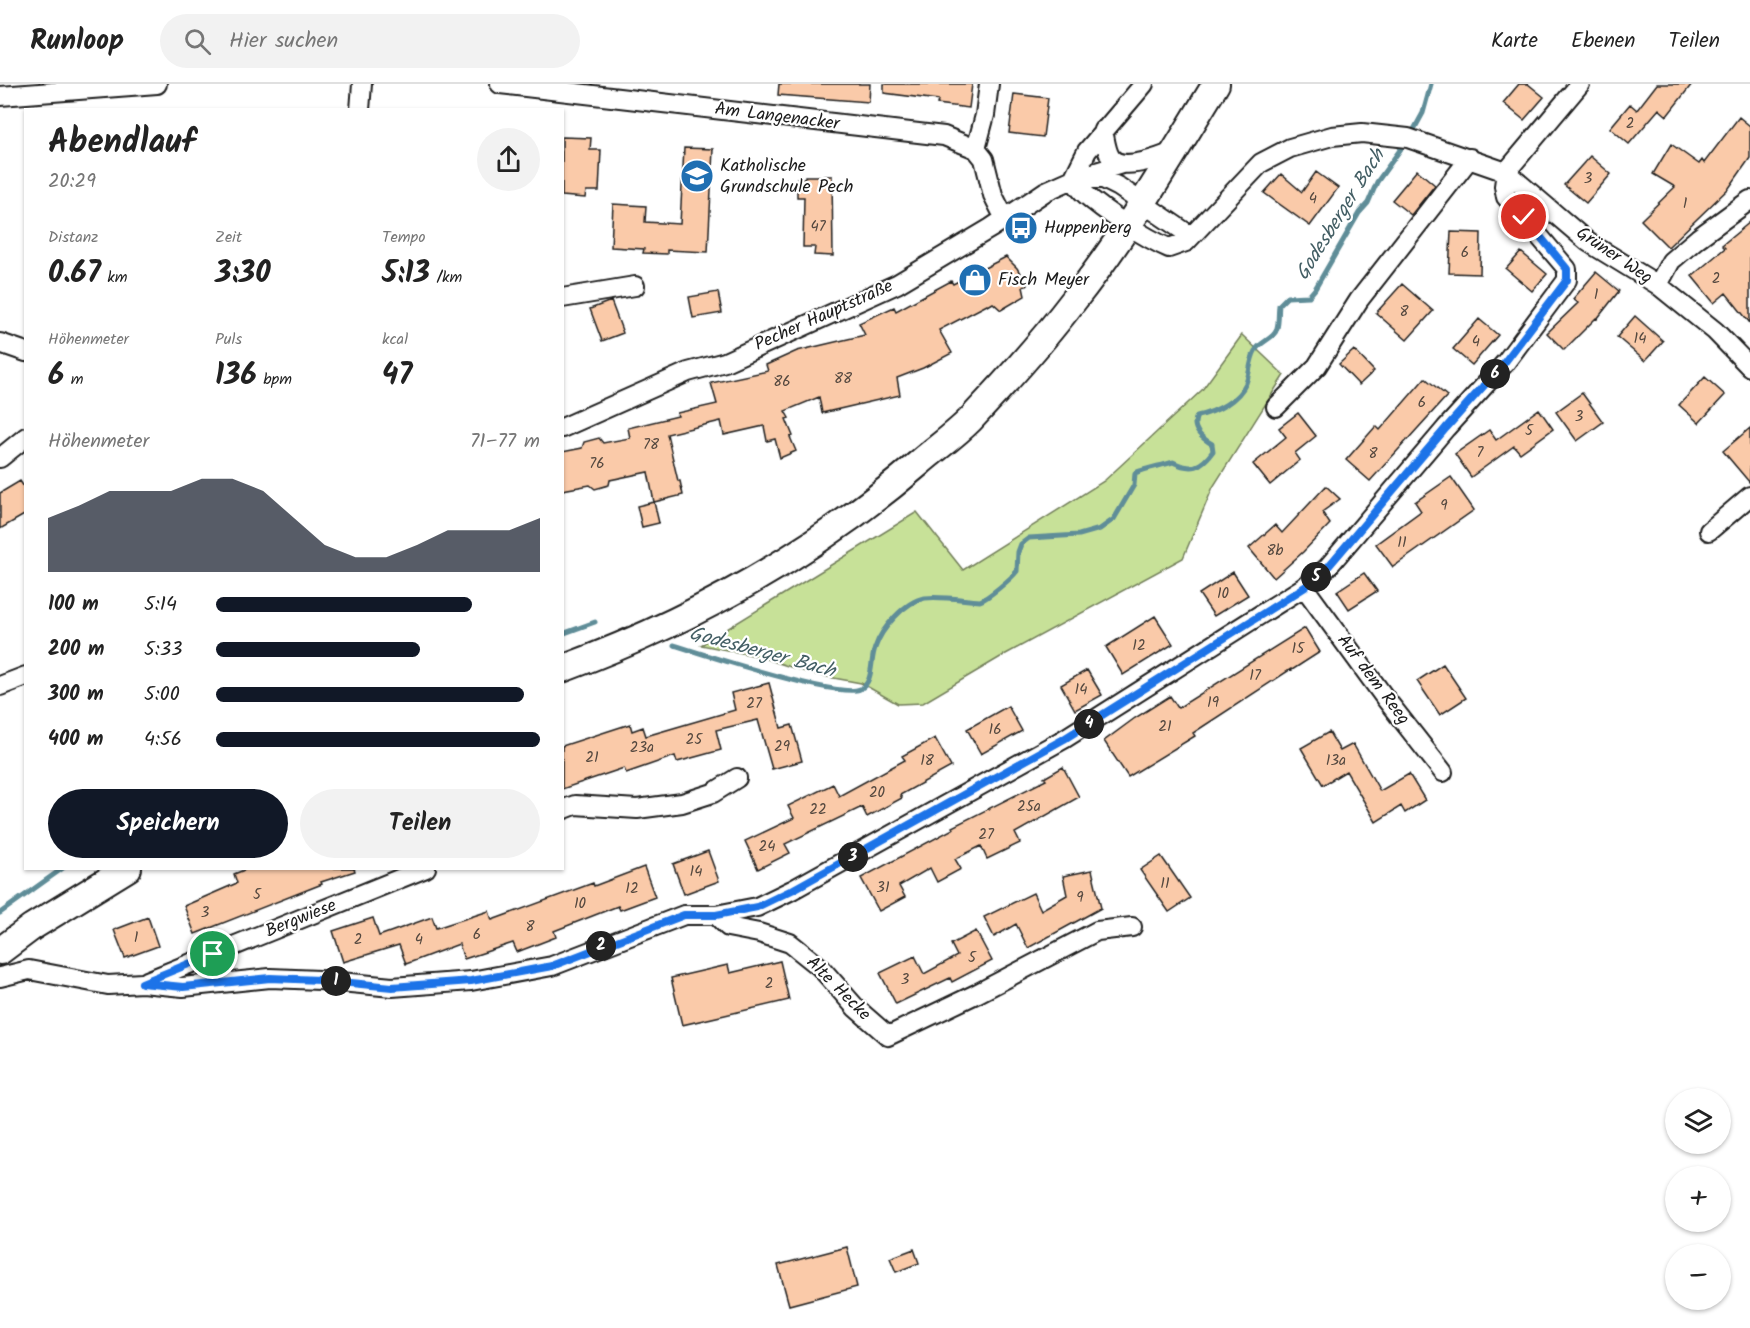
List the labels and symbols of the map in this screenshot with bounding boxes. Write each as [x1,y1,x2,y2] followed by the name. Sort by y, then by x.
[713,95,842,139] street label: Am Langenacker
[1626,112,1634,136] house number: 2
[1288,141,1395,287] water label: Godesberger Bach
[720,152,853,202] place label: Katholische Grundschule Pech
[679,158,715,194] school or university icon: Katholische Grundschule Pech
[1584,167,1593,191] house number: 3
[1309,187,1317,211] house number: 4
[1498,191,1549,242] pin
[1683,192,1688,216] house number: 1
[1003,210,1039,246] bus stop icon: Huppenberg
[1044,214,1132,243] place label: Huppenberg
[810,215,827,239] house number: 47
[1570,220,1658,292] street label: Grüner Weg
[1461,241,1469,265] house number: 6
[957,262,993,298] shop icon: Fisch Meyer
[998,266,1090,295] place label: Fisch Meyer
[1712,267,1720,291] house number: 2
[750,272,898,360] street label: Pecher Hauptstraße
[1594,283,1599,307] house number: 1
[1399,300,1409,324] house number: 8
[1634,327,1646,351] house number: 14
[1472,330,1480,354] house number: 4
[1480,359,1510,389] pin: 6
[834,367,853,391] house number: 88
[773,370,791,394] house number: 86
[1418,391,1426,415] house number: 6
[1575,405,1584,429] house number: 3
[1525,419,1534,443] house number: 5
[643,433,660,457] house number: 78
[1477,441,1485,465] house number: 7
[1368,442,1378,466] house number: 8
[589,452,605,476] house number: 76
[1440,494,1448,518] house number: 9
[1397,531,1407,555] house number: 11
[1267,539,1284,563] house number: 8b
[1301,562,1331,592] pin: 5
[1217,582,1230,606] house number: 10
[686,618,841,688] water label: Godesberger Bach
[1329,628,1417,732] street label: Auf dem Reeg
[1132,634,1146,658] house number: 12
[1292,637,1305,661] house number: 15
[1249,664,1262,688] house number: 17
[1075,678,1087,702] house number: 14
[1207,691,1220,715] house number: 19
[746,692,763,716] house number: 27
[1074,709,1104,739] pin: 4
[1158,715,1172,739] house number: 21
[988,718,1002,742] house number: 16
[686,728,703,752] house number: 25
[774,735,791,759] house number: 29
[630,736,654,760] house number: 23a
[585,746,599,770] house number: 21
[920,749,935,773] house number: 18
[1326,749,1346,773] house number: 13a
[869,781,886,805] house number: 20
[1017,795,1041,819] house number: 25a
[809,798,827,822] house number: 22
[978,823,995,847] house number: 27
[759,835,775,859] house number: 24
[838,842,868,872] pin: 3
[690,860,702,884] house number: 14
[1160,872,1170,896] house number: 11
[876,876,890,900] house number: 31
[625,877,639,901] house number: 12
[253,883,262,907] house number: 5
[1076,886,1084,910] house number: 9
[261,892,341,946] street label: Bergwiese
[574,892,587,916] house number: 10
[201,901,210,925] house number: 3
[525,915,535,939] house number: 8
[473,923,481,947] house number: 6
[134,926,139,950] house number: 1
[187,928,238,979] pin
[354,928,362,952] house number: 2
[415,928,423,952] house number: 4
[586,931,616,961] pin: 2
[968,946,977,970] house number: 5
[799,950,877,1028] street label: Alte Hecke
[321,966,351,996] pin: 1
[901,968,910,992] house number: 3
[765,972,773,996] house number: 2

